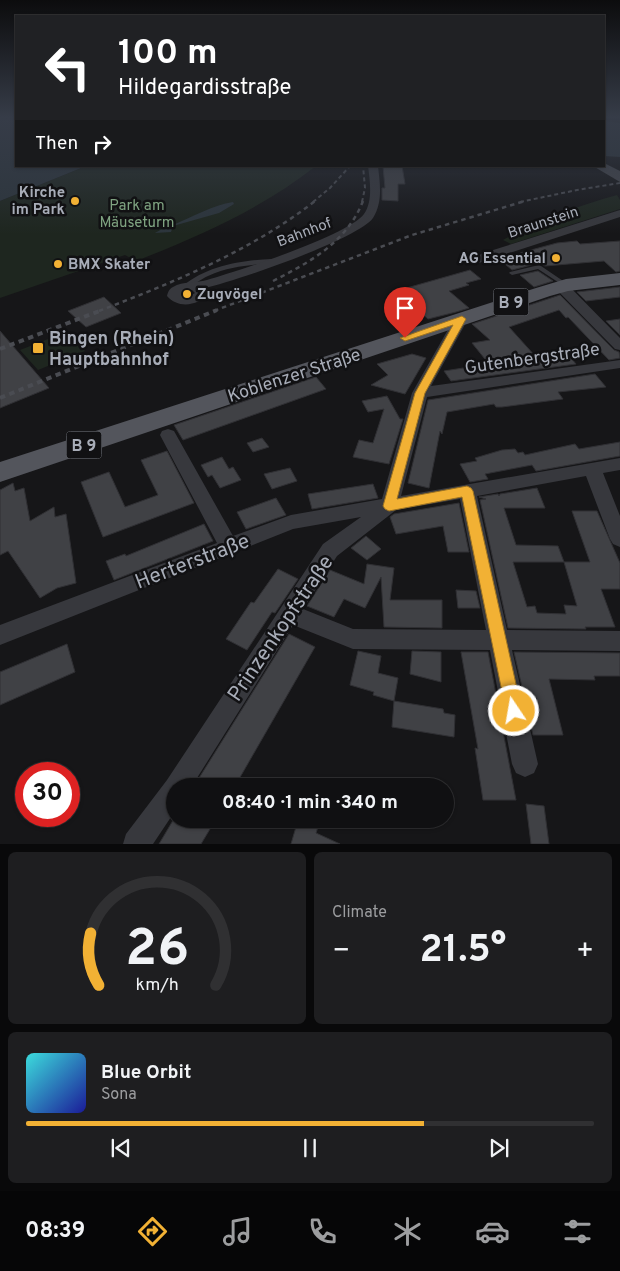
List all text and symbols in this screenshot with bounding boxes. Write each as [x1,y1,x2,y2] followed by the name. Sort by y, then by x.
[118,32,218,76] text: 100 m
[35,35,100,100] icon: left
[118,75,291,102] text: Hildegardisstraße
[88,130,116,158] icon: right
[35,132,78,156] text: Then
[12,184,65,220] place label: Kirche im Park
[69,195,81,207] marker: Kirche im Park
[99,197,175,233] park label: Park am Mäuseturm
[506,203,581,244] street label: Braunstein
[275,214,334,252] street label: Bahnhof
[459,250,546,269] place label: AG Essential
[550,252,562,264] marker: AG Essential
[68,256,151,275] place label: BMX Skater
[52,258,64,270] marker: BMX Skater
[197,286,262,305] place label: Zugvögel
[384,287,426,338] pin
[181,288,193,300] marker: Zugvögel
[494,288,528,316] road number: B 9
[391,294,419,322] icon: arrive
[49,328,174,372] place label: Bingen (Rhein) Hauptbahnhof
[463,339,601,380] street label: Gutenbergstraße
[31,341,45,355] marker: Bingen (Rhein) Hauptbahnhof
[225,344,364,409] street label: Koblenzer Straße
[66,432,102,458] road number: B 9
[132,528,254,597] street label: Herterstraße
[222,550,340,707] street label: Prinzenkopfstraße
[487,684,539,736] position arrow
[15,762,80,827] speed limit sign: 30
[222,791,398,815] text: 08:40 · 1 min · 340 m
[332,903,387,923] text: Climate
[125,918,189,984] text: 26
[420,927,506,976] text: 21.5°
[332,934,350,970] text: −
[576,934,594,970] text: +
[135,974,179,997] text: km/h
[101,1061,191,1085] text: Blue Orbit
[101,1085,137,1105] text: Sona
[107,1134,135,1162] icon: previous
[296,1134,324,1162] icon: pause
[485,1134,513,1162] icon: next
[135,1214,170,1249] icon: directions
[220,1214,255,1249] icon: music
[305,1214,340,1249] icon: phone
[390,1214,425,1249] icon: climate
[475,1214,510,1249] icon: car
[560,1214,595,1249] icon: filters
[25,1218,85,1245] text: 08:39

